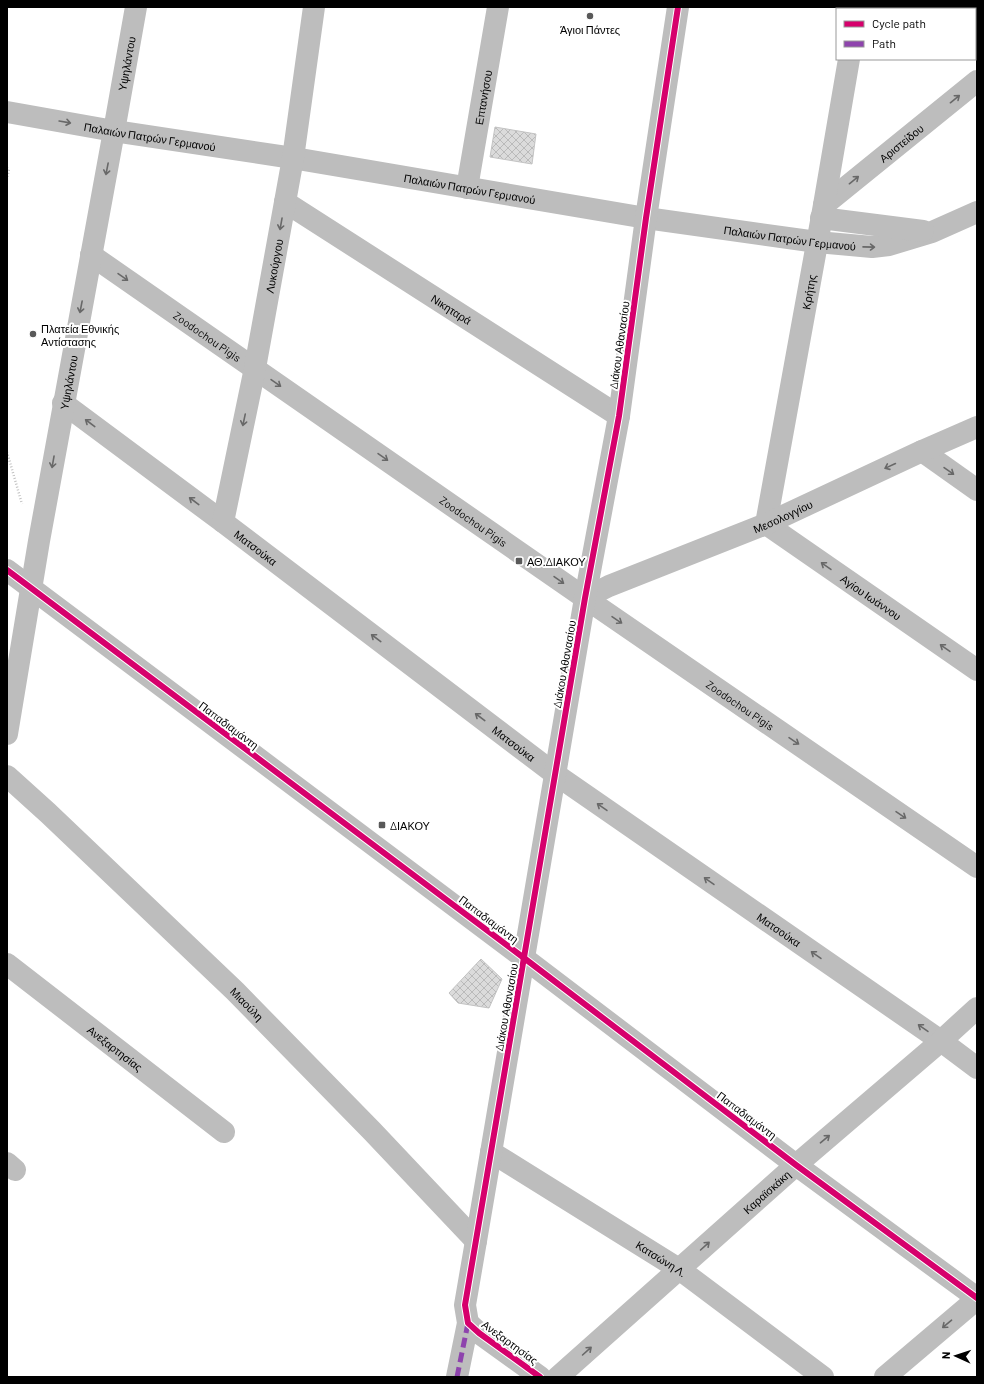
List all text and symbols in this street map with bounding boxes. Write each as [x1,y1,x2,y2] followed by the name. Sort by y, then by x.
[836,8,976,60] legend
[585,11,595,21] marker: Άγιοι Πάντες
[872,16,926,30] text: Cycle path
[560,23,620,36] place label: Άγιοι Πάντες
[115,35,137,92] street label: Υψηλάντου
[872,36,896,50] text: Path
[471,69,494,126] street label: Επτανήσου
[950,94,961,103] one-way arrow
[58,119,71,127] one-way arrow
[83,119,217,153] street label: Παλαιών Πατρών Γερμανού
[876,121,926,164] street label: Αριστείδου
[103,162,111,175] one-way arrow
[403,170,537,206] street label: Παλαιών Πατρών Γερμανού
[849,176,860,185] one-way arrow
[277,217,285,230] one-way arrow
[723,222,857,252] street label: Παλαιών Πατρών Γερμανού
[262,238,285,294] street label: Λυκούργου
[862,243,875,251] one-way arrow
[118,273,129,281] one-way arrow
[799,273,818,310] street label: Κρήτης
[429,291,475,327] street label: Νικηταρά
[77,300,85,313] one-way arrow
[606,300,632,390] street label: Διάκου Αθανασίου
[171,308,244,364] street label: Zoodochou Pigis
[41,322,119,348] place label: Πλατεία Εθνικής Αντίστασης
[28,329,38,339] marker: Πλατεία Εθνικής Αντίστασης
[57,354,79,410] street label: Υψηλάντου
[271,379,282,387] one-way arrow
[240,414,248,427] one-way arrow
[85,419,96,427] one-way arrow
[377,453,388,461] one-way arrow
[48,455,56,468] one-way arrow
[885,463,897,470] one-way arrow
[944,467,955,475] one-way arrow
[438,493,510,549] street label: Zoodochou Pigis
[189,497,200,505] one-way arrow
[751,497,814,535] street label: Μεσολογγίου
[232,527,281,568] street label: Ματσούκα
[527,555,586,568] place label: ΑΘ.ΔΙΑΚΟΥ
[514,556,524,566] marker: ΑΘ.ΔΙΑΚΟΥ
[821,562,832,570] one-way arrow
[839,571,904,622] street label: Αγίου Ιωάννου
[553,576,564,584] one-way arrow
[612,616,623,624] one-way arrow
[550,619,578,709] street label: Διάκου Αθανασίου
[371,634,382,643] one-way arrow
[940,644,951,652] one-way arrow
[704,677,777,732] street label: Zoodochou Pigis
[197,698,261,752] street label: Παπαδιαμάντη
[474,713,485,721] one-way arrow
[490,723,539,764] street label: Ματσούκα
[788,737,799,745] one-way arrow
[597,803,608,811] one-way arrow
[895,811,906,819] one-way arrow
[390,819,431,832] place label: ΔΙΑΚΟΥ
[377,820,387,830] marker: ΔΙΑΚΟΥ
[704,877,715,885] one-way arrow
[457,892,521,946] street label: Παπαδιαμάντη
[755,910,804,949] street label: Ματσούκα
[811,951,822,959] one-way arrow
[492,962,520,1052] street label: Διάκου Αθανασίου
[228,984,267,1023] street label: Μιαούλη
[85,1023,145,1073] street label: Ανεξαρτησίας
[918,1024,929,1032] one-way arrow
[715,1088,779,1142] street label: Παπαδιαμάντη
[820,1135,831,1144] one-way arrow
[740,1167,793,1216] street label: Καραϊσκάκη
[634,1238,690,1279] street label: Κατσώνη Λ.
[700,1241,710,1251] one-way arrow
[479,1317,541,1367] street label: Ανεξαρτησίας
[942,1319,953,1328] one-way arrow
[936,1336,976,1376] north arrow
[582,1346,592,1356] one-way arrow
[939,1351,952,1359] text: N

